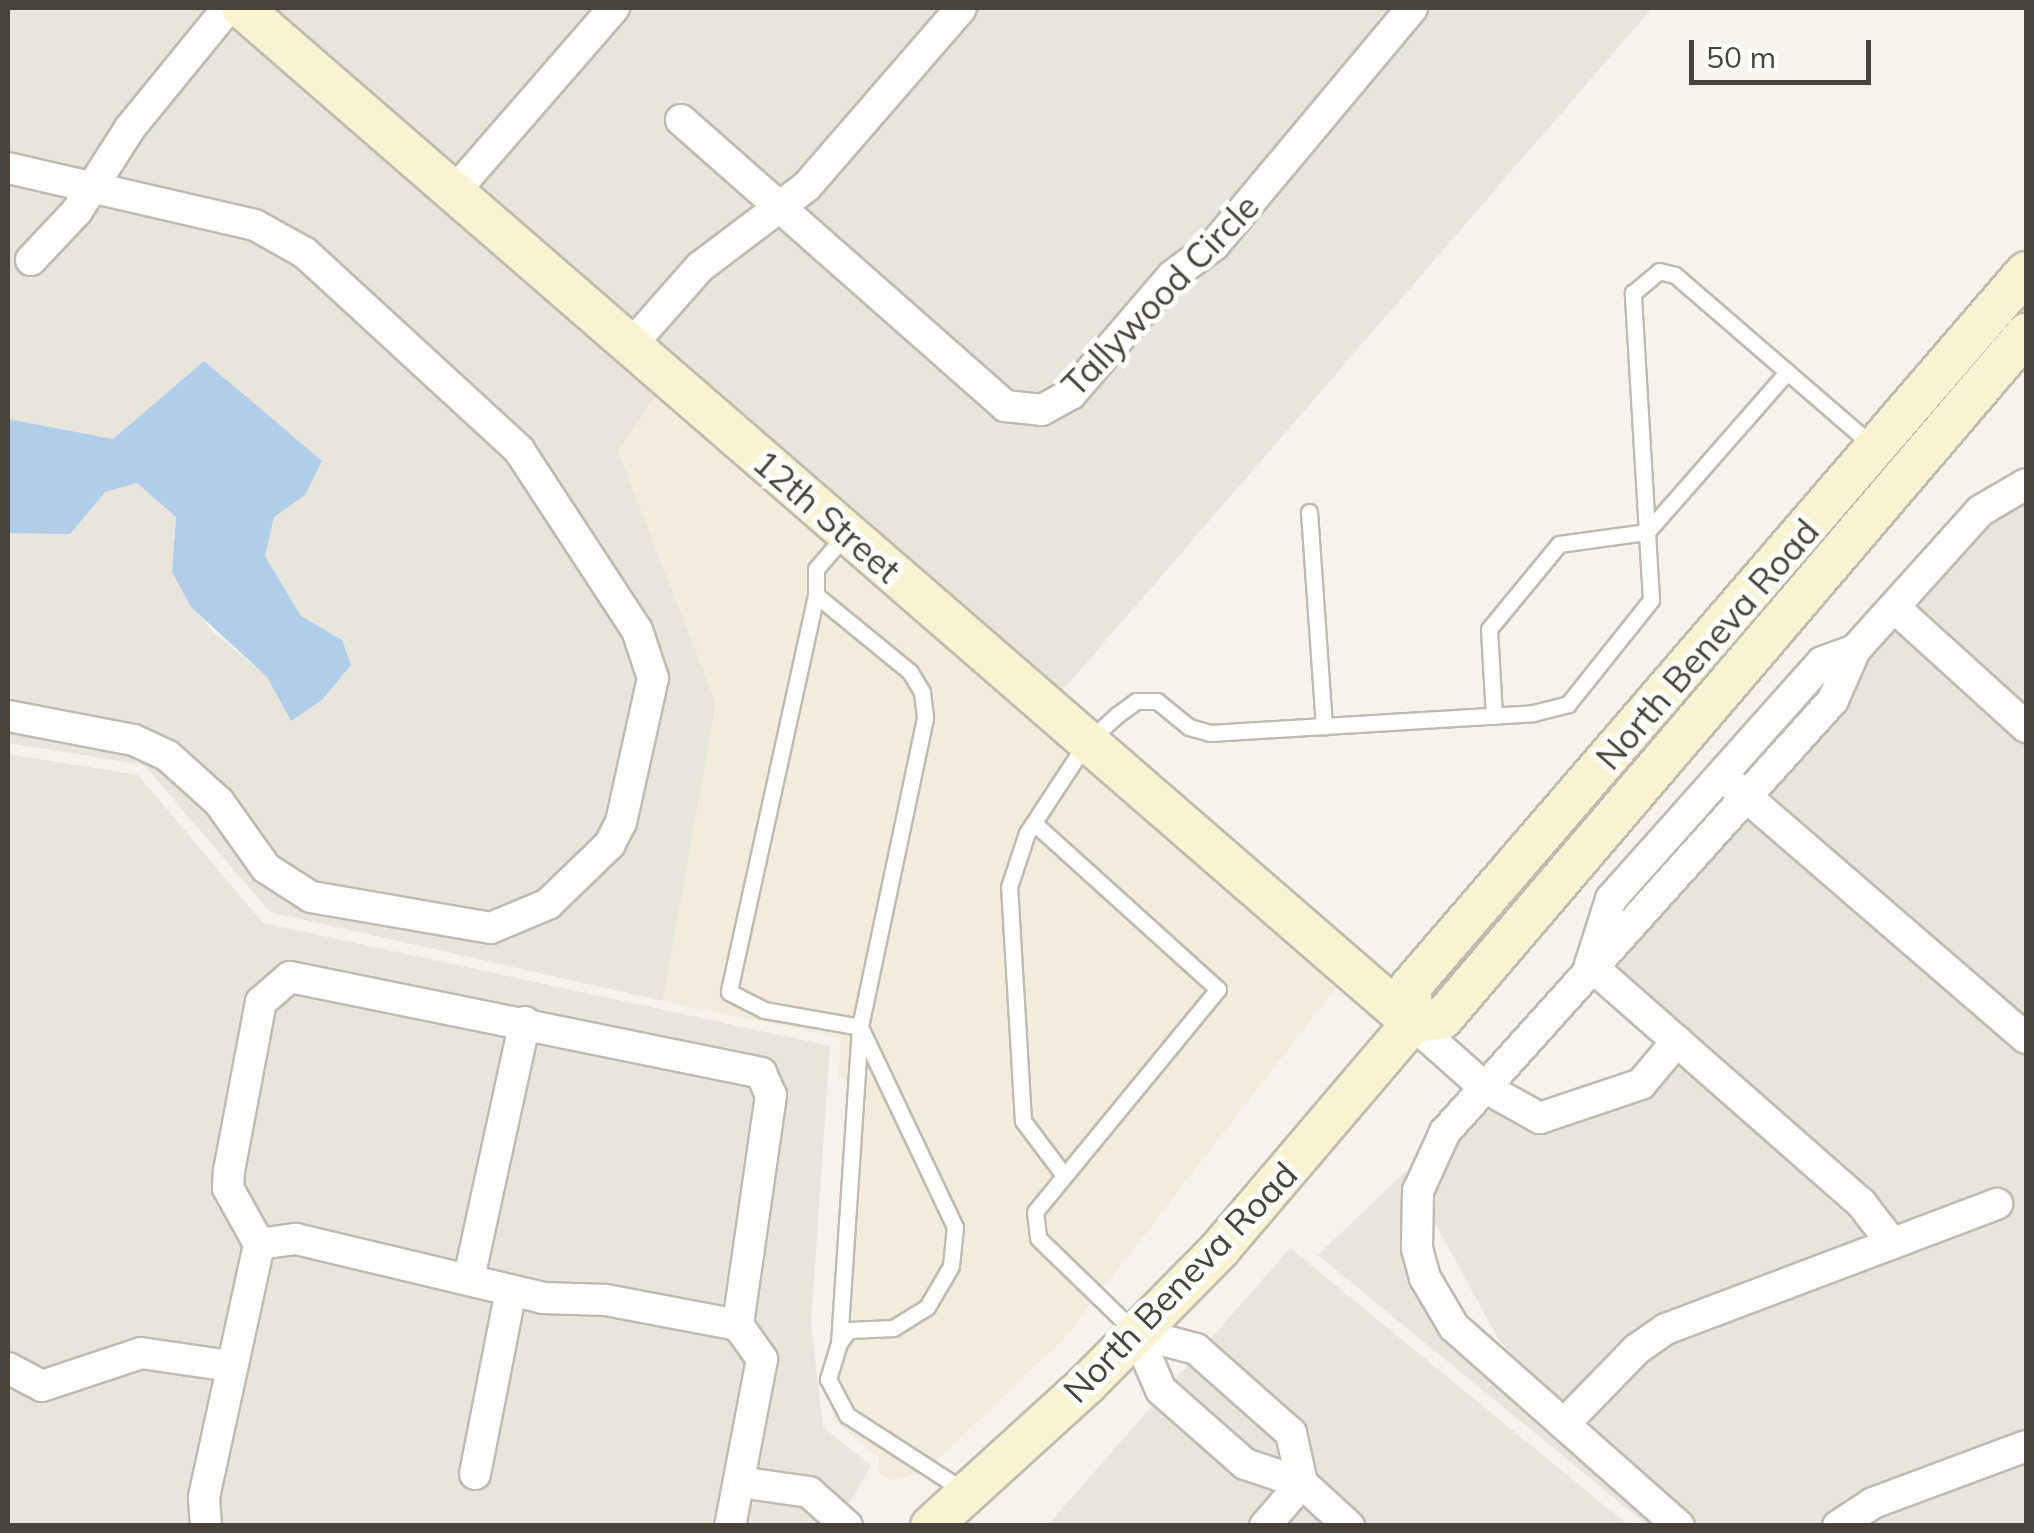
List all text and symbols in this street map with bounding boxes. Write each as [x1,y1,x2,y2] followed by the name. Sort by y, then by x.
[1694,20,1876,82] scale bar
[1706,38,1776,76] text: 50 m
[1053,185,1267,405] street label: Tallywood Circle
[745,441,909,591] street label: 12th Street
[1587,510,1827,778] street label: North Beneva Road
[1054,1153,1306,1411] street label: North Beneva Road

